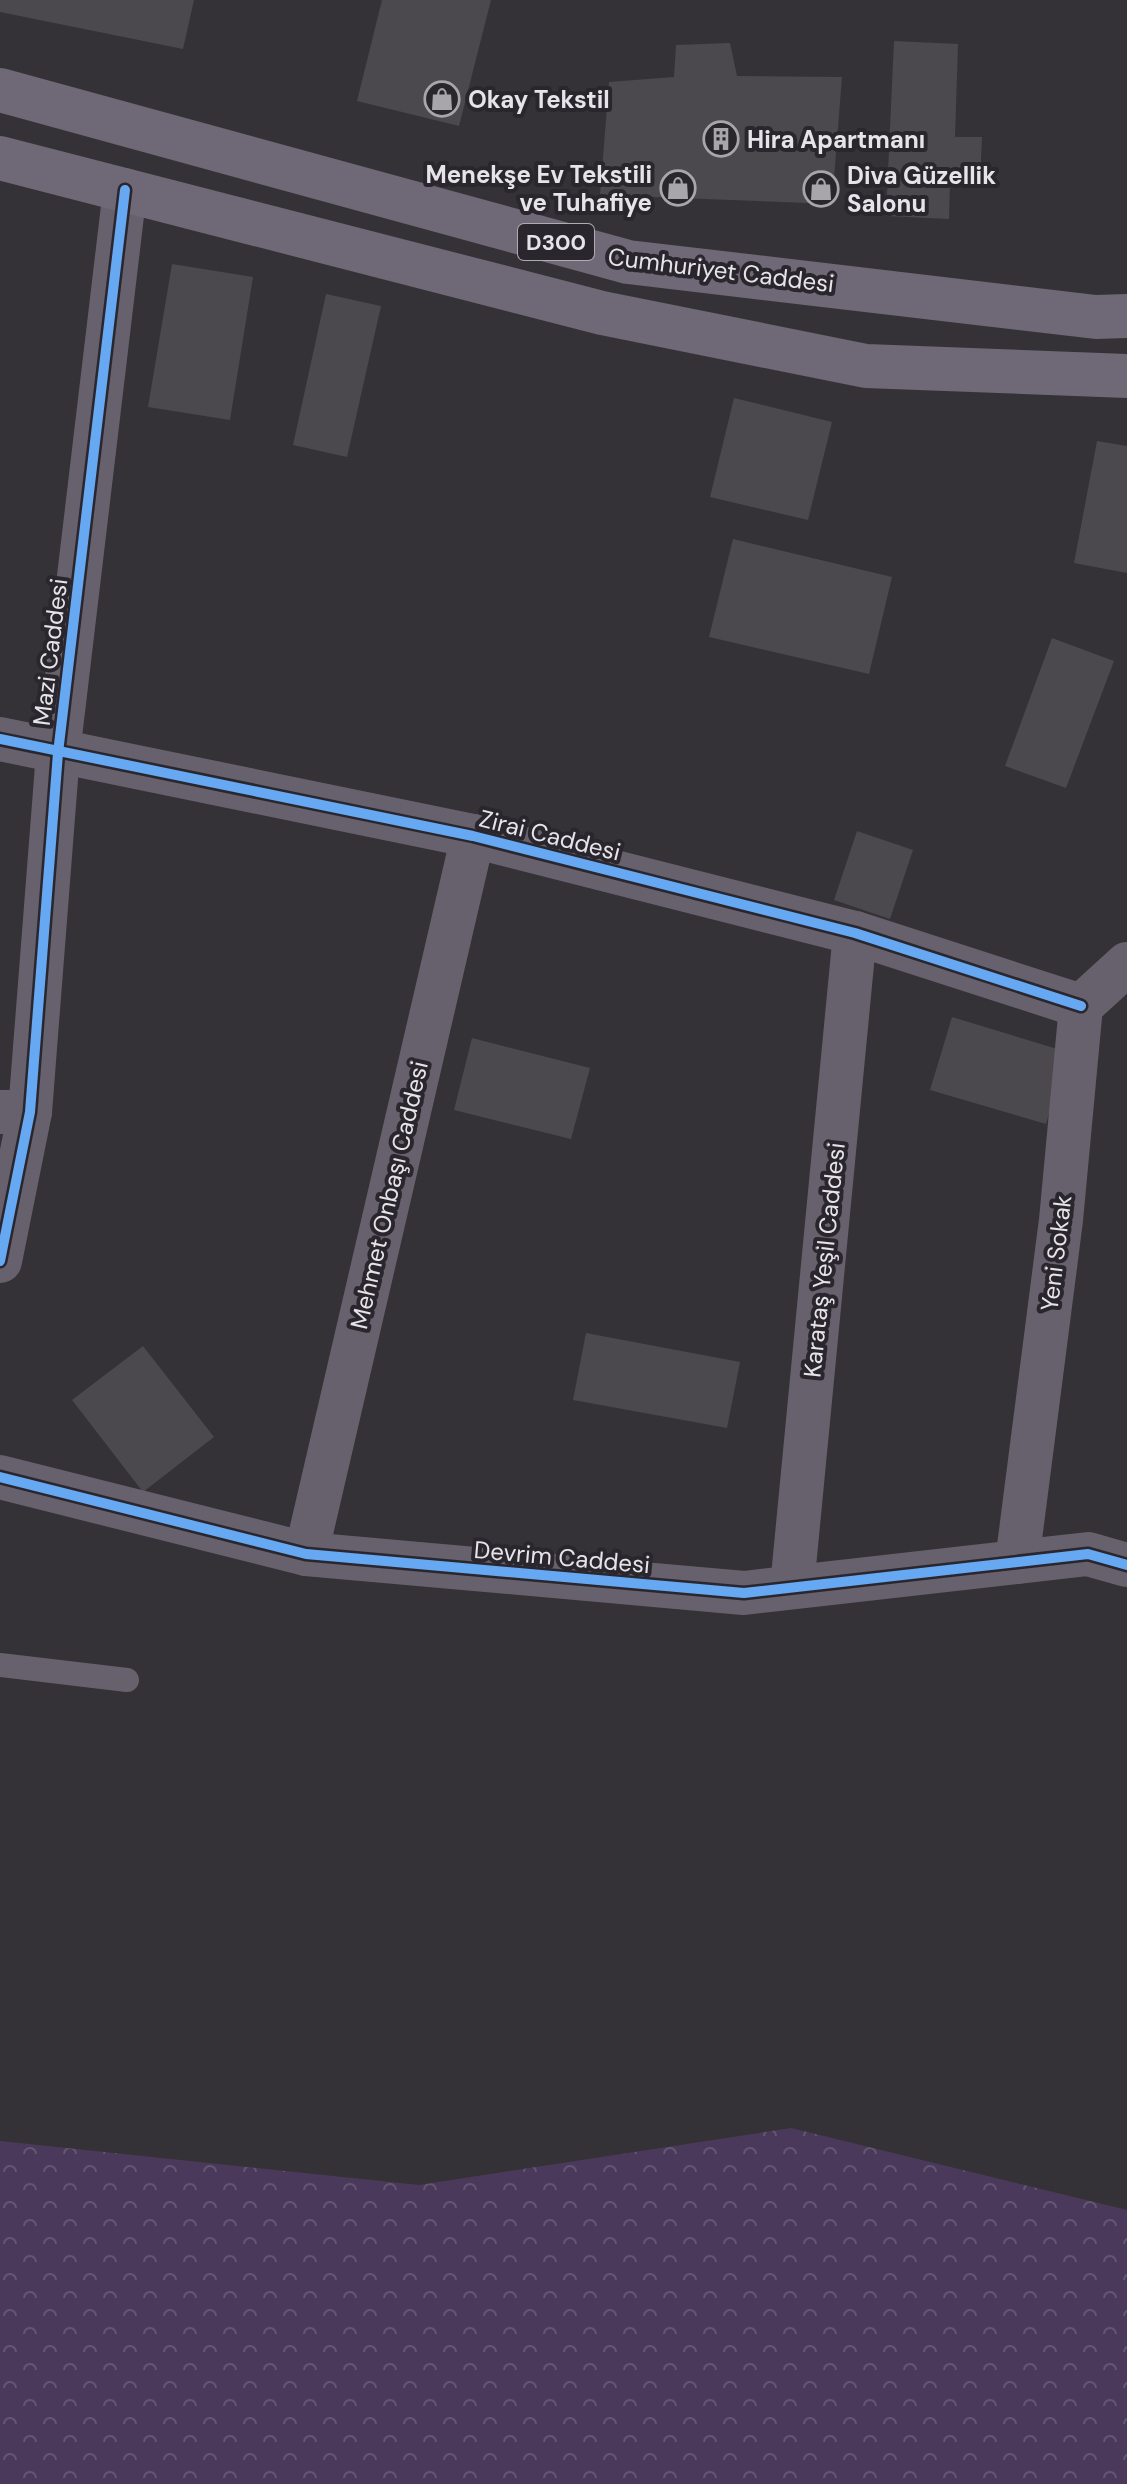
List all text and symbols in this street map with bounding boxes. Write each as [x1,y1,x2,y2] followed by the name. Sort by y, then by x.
[423,80,461,118] shop icon: Okay Tekstil
[468,84,610,115] place label: Okay Tekstil
[702,120,740,158] building icon: Hira Apartmanı
[747,124,925,155] place label: Hira Apartmanı
[425,159,652,218] place label: Menekşe Ev Tekstili ve Tuhafiye
[847,160,996,219] place label: Diva Güzellik Salonu
[659,169,697,207] shop icon: Menekşe Ev Tekstili ve Tuhafiye
[802,170,840,208] shop icon: Diva Güzellik Salonu
[518,224,594,260] road number: D300
[606,241,836,299] street label: Cumhuriyet Caddesi
[26,577,74,727] street label: Mazi Caddesi
[476,802,624,868] street label: Zirai Caddesi
[343,1058,435,1332] street label: Mehmet Onbaşı Caddesi
[796,1141,852,1379] street label: Karataş Yeşil Caddesi
[1034,1193,1078,1313] street label: Yeni Sokak
[473,1534,651,1580] street label: Devrim Caddesi

